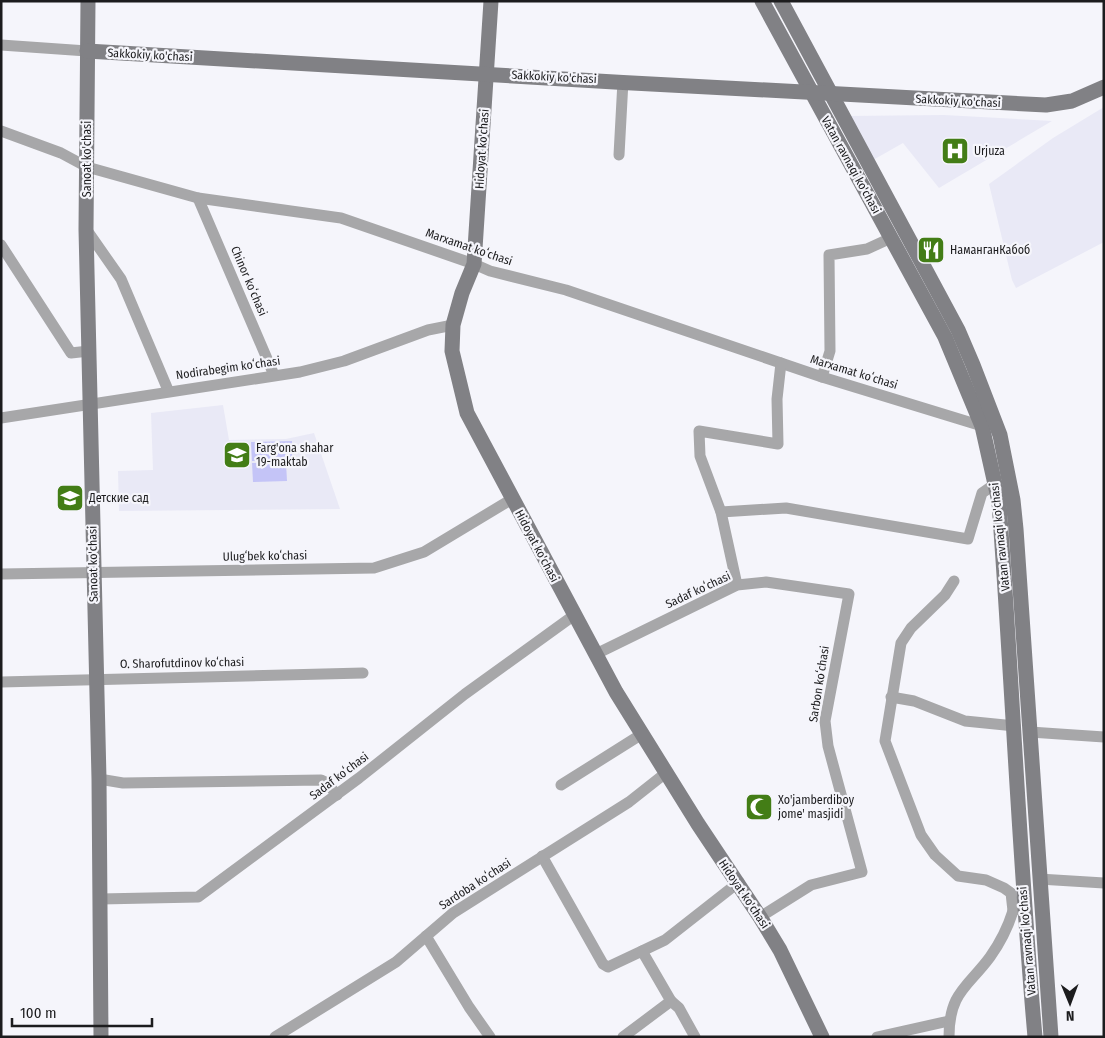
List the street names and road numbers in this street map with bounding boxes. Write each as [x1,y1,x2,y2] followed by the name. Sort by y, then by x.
[107,46,193,64] street label: Sakkokiy ko'chasi
[511,68,597,86] street label: Sakkokiy ko'chasi
[915,92,1001,110] street label: Sakkokiy ko'chasi
[472,109,492,189] street label: Hidoyat ko'chasi
[818,114,884,216] street label: Vatan ravnaqi ko'chasi
[80,121,94,197] street label: Sanoat ko'chasi
[424,225,515,268] street label: Marxamat koʻchasi
[228,244,271,318] street label: Chinor koʻchasi
[809,351,900,392] street label: Marxamat koʻchasi
[175,353,281,382] street label: Nodirabegim koʻchasi
[987,482,1013,592] street label: Vatan ravnaqi ko'chasi
[512,507,562,585] street label: Hidoyat ko'chasi
[85,526,101,602] street label: Sanoat ko'chasi
[223,547,307,564] street label: Ulugʻbek koʻchasi
[663,568,733,611] street label: Sadaf koʻchasi
[805,645,832,723] street label: Sarbon koʻchasi
[120,654,244,671] street label: O. Sharofutdinov koʻchasi
[306,749,371,803] street label: Sadaf koʻchasi
[436,855,514,912] street label: Sardoba koʻchasi
[716,857,772,931] street label: Hidoyat ko'chasi
[1015,886,1039,996] street label: Vatan ravnaqi ko'chasi

